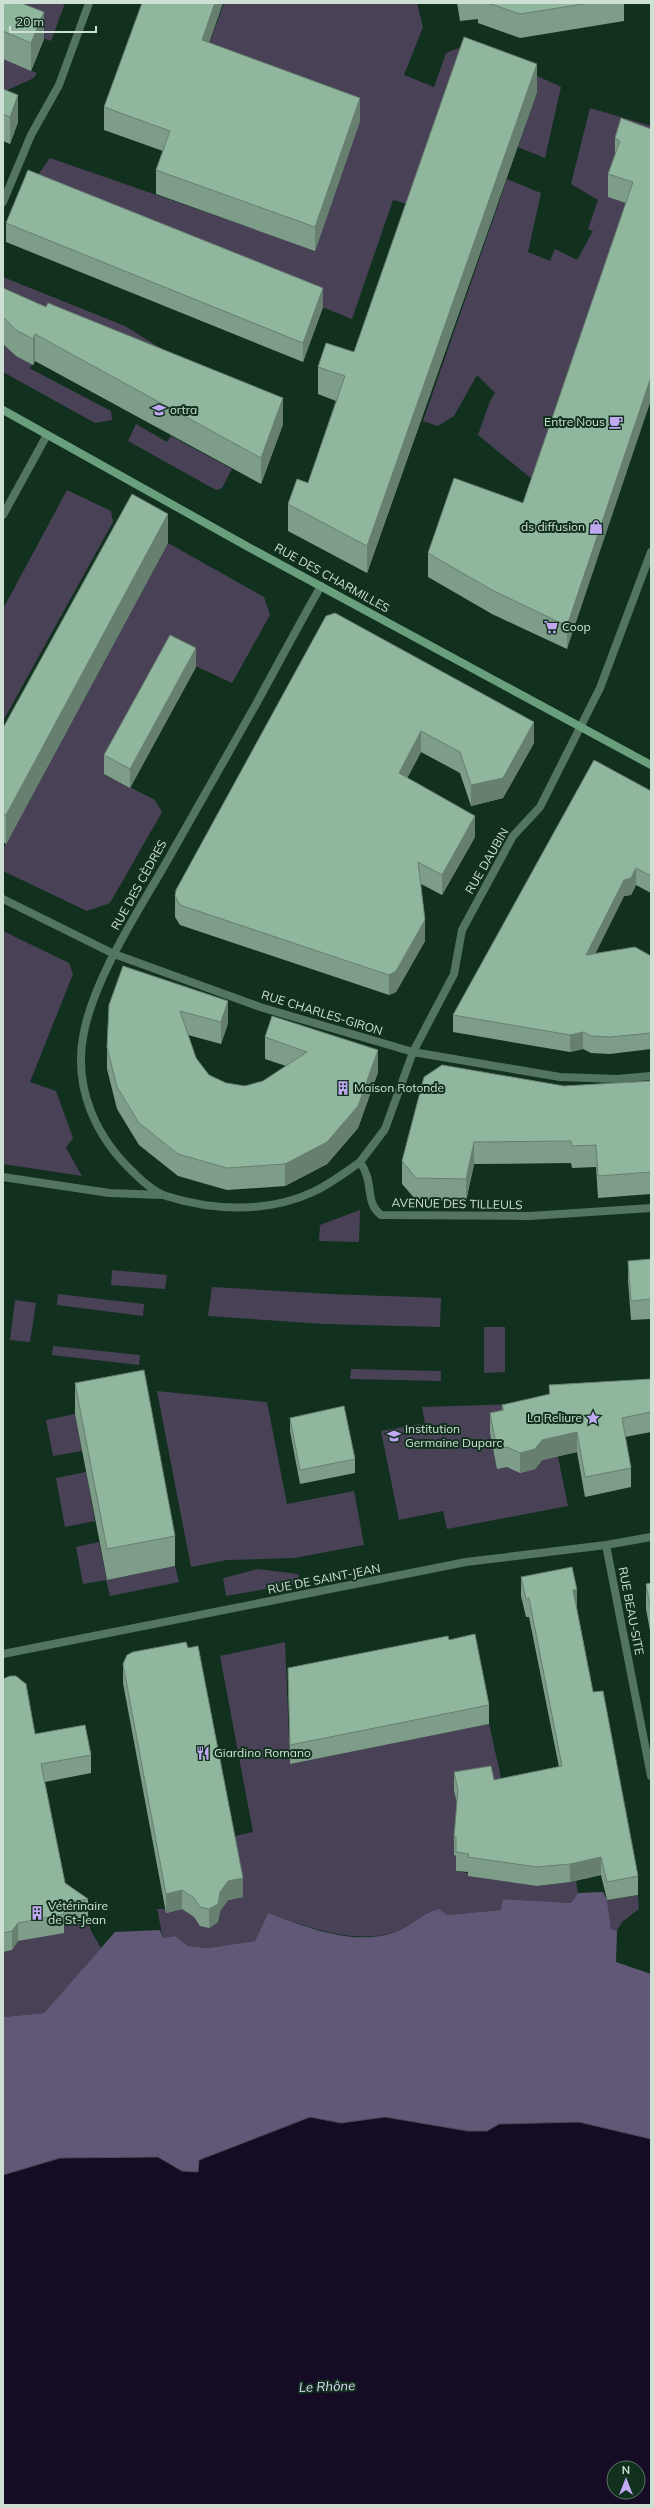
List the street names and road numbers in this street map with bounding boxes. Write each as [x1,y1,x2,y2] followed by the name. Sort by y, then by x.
[272,540,392,615] street label: RUE DES CHARMILLES
[462,825,512,896] street label: RUE DAUBIN
[108,837,170,932] street label: RUE DES CÈDRES
[260,987,385,1038] street label: RUE CHARLES-GIRON
[391,1195,523,1212] street label: AVENUE DES TILLEULS
[266,1560,382,1597] street label: RUE DE SAINT-JEAN
[616,1565,647,1656] street label: RUE BEAU-SITE

